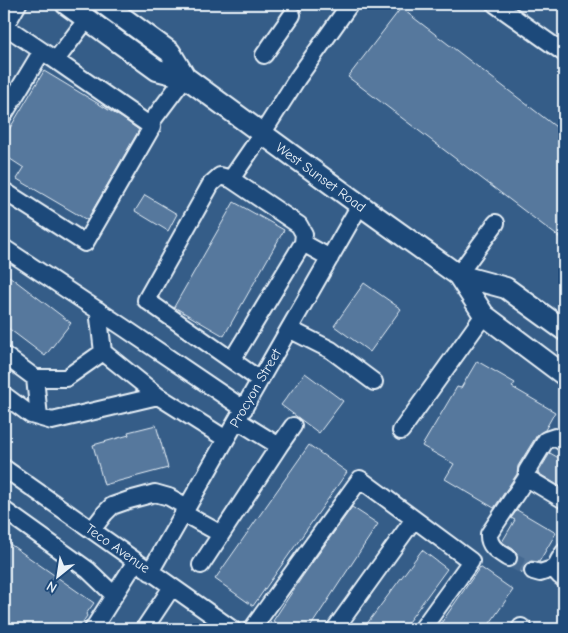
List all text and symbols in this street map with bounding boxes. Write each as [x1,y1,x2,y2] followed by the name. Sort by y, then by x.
[272,139,369,216] street label: West Sunset Road
[226,345,285,431] street label: Procyon Street
[82,520,153,577] street label: Teco Avenue
[32,550,82,600] north arrow
[44,577,60,596] text: N

